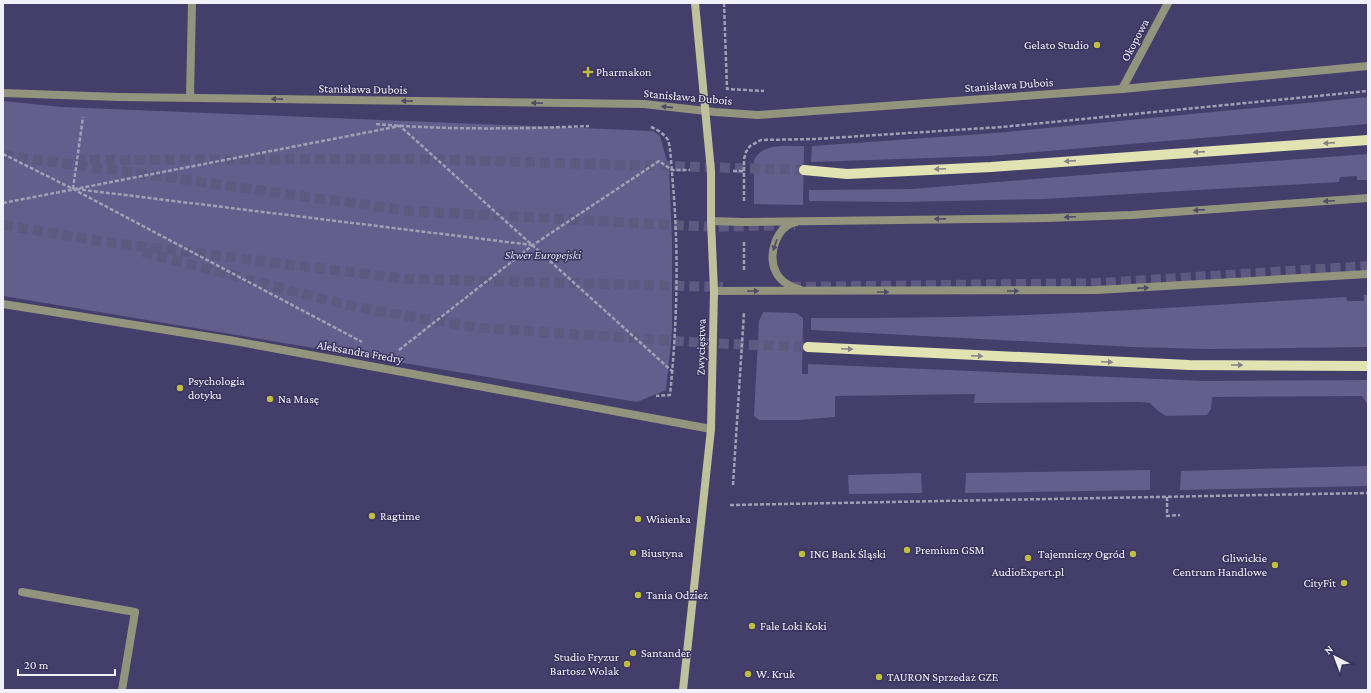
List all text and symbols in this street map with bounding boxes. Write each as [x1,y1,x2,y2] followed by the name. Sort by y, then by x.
[1118,16,1152,64] street label: Okopowa
[1024,38,1089,52] place label: Gelato Studio
[1092,40,1102,50] marker: Gelato Studio
[596,65,652,79] place label: Pharmakon
[583,67,593,77] marker: Pharmakon
[964,75,1054,95] street label: Stanisława Dubois
[318,81,408,97] street label: Stanisława Dubois
[643,86,733,108] street label: Stanisława Dubois
[270,96,283,102] one-way arrow
[400,98,413,104] one-way arrow
[530,100,543,106] one-way arrow
[661,103,673,110] one-way arrow
[1323,139,1335,146] one-way arrow
[1193,149,1205,156] one-way arrow
[1064,158,1076,165] one-way arrow
[934,166,946,173] one-way arrow
[1323,197,1335,204] one-way arrow
[1193,206,1205,213] one-way arrow
[1063,214,1076,220] one-way arrow
[933,216,946,222] one-way arrow
[772,239,778,251] one-way arrow
[505,248,582,262] park label: Skwer Europejski
[1137,285,1149,292] one-way arrow
[747,288,760,294] one-way arrow
[1007,288,1020,294] one-way arrow
[877,289,890,295] one-way arrow
[694,318,709,375] street label: Zwycięstwa
[316,338,405,367] street label: Aleksandra Fredry
[841,346,853,353] one-way arrow
[971,352,983,359] one-way arrow
[1101,359,1114,365] one-way arrow
[1231,362,1243,369] one-way arrow
[188,374,245,402] place label: Psychologia dotyku
[175,383,185,393] marker: Psychologia dotyku
[278,392,319,406] place label: Na Masę
[265,394,275,404] marker: Na Masę
[380,509,420,523] place label: Ragtime
[367,511,377,521] marker: Ragtime
[646,512,691,526] place label: Wisienka
[633,514,643,524] marker: Wisienka
[915,543,985,557] place label: Premium GSM
[902,545,912,555] marker: Premium GSM
[641,546,684,560] place label: Biustyna
[810,547,886,561] place label: ING Bank Śląski
[1038,547,1126,561] place label: Tajemniczy Ogród
[628,548,638,558] marker: Biustyna
[797,549,807,559] marker: ING Bank Śląski
[1128,549,1138,559] marker: Tajemniczy Ogród
[1173,551,1267,579] place label: Gliwickie Centrum Handlowe
[1023,553,1033,563] marker: AudioExpert.pl
[1270,560,1280,570] marker: Gliwickie Centrum Handlowe
[992,565,1064,579] place label: AudioExpert.pl
[1303,576,1337,590] place label: CityFit
[1339,578,1349,588] marker: CityFit
[646,588,708,602] place label: Tania Odzież
[633,590,643,600] marker: Tania Odzież
[760,619,827,633] place label: Fale Loki Koki
[747,621,757,631] marker: Fale Loki Koki
[1315,637,1355,677] north arrow
[1322,642,1335,657] text: N
[641,646,691,660] place label: Santander
[628,648,638,658] marker: Santander
[550,650,620,678] place label: Studio Fryzur Bartosz Wolak
[18,651,115,677] scale bar
[24,658,49,672] text: 20 m
[622,659,632,669] marker: Studio Fryzur Bartosz Wolak
[756,667,795,681] place label: W. Kruk
[743,669,753,679] marker: W. Kruk
[887,670,999,684] place label: TAURON Sprzedaż GZE
[874,672,884,682] marker: TAURON Sprzedaż GZE

